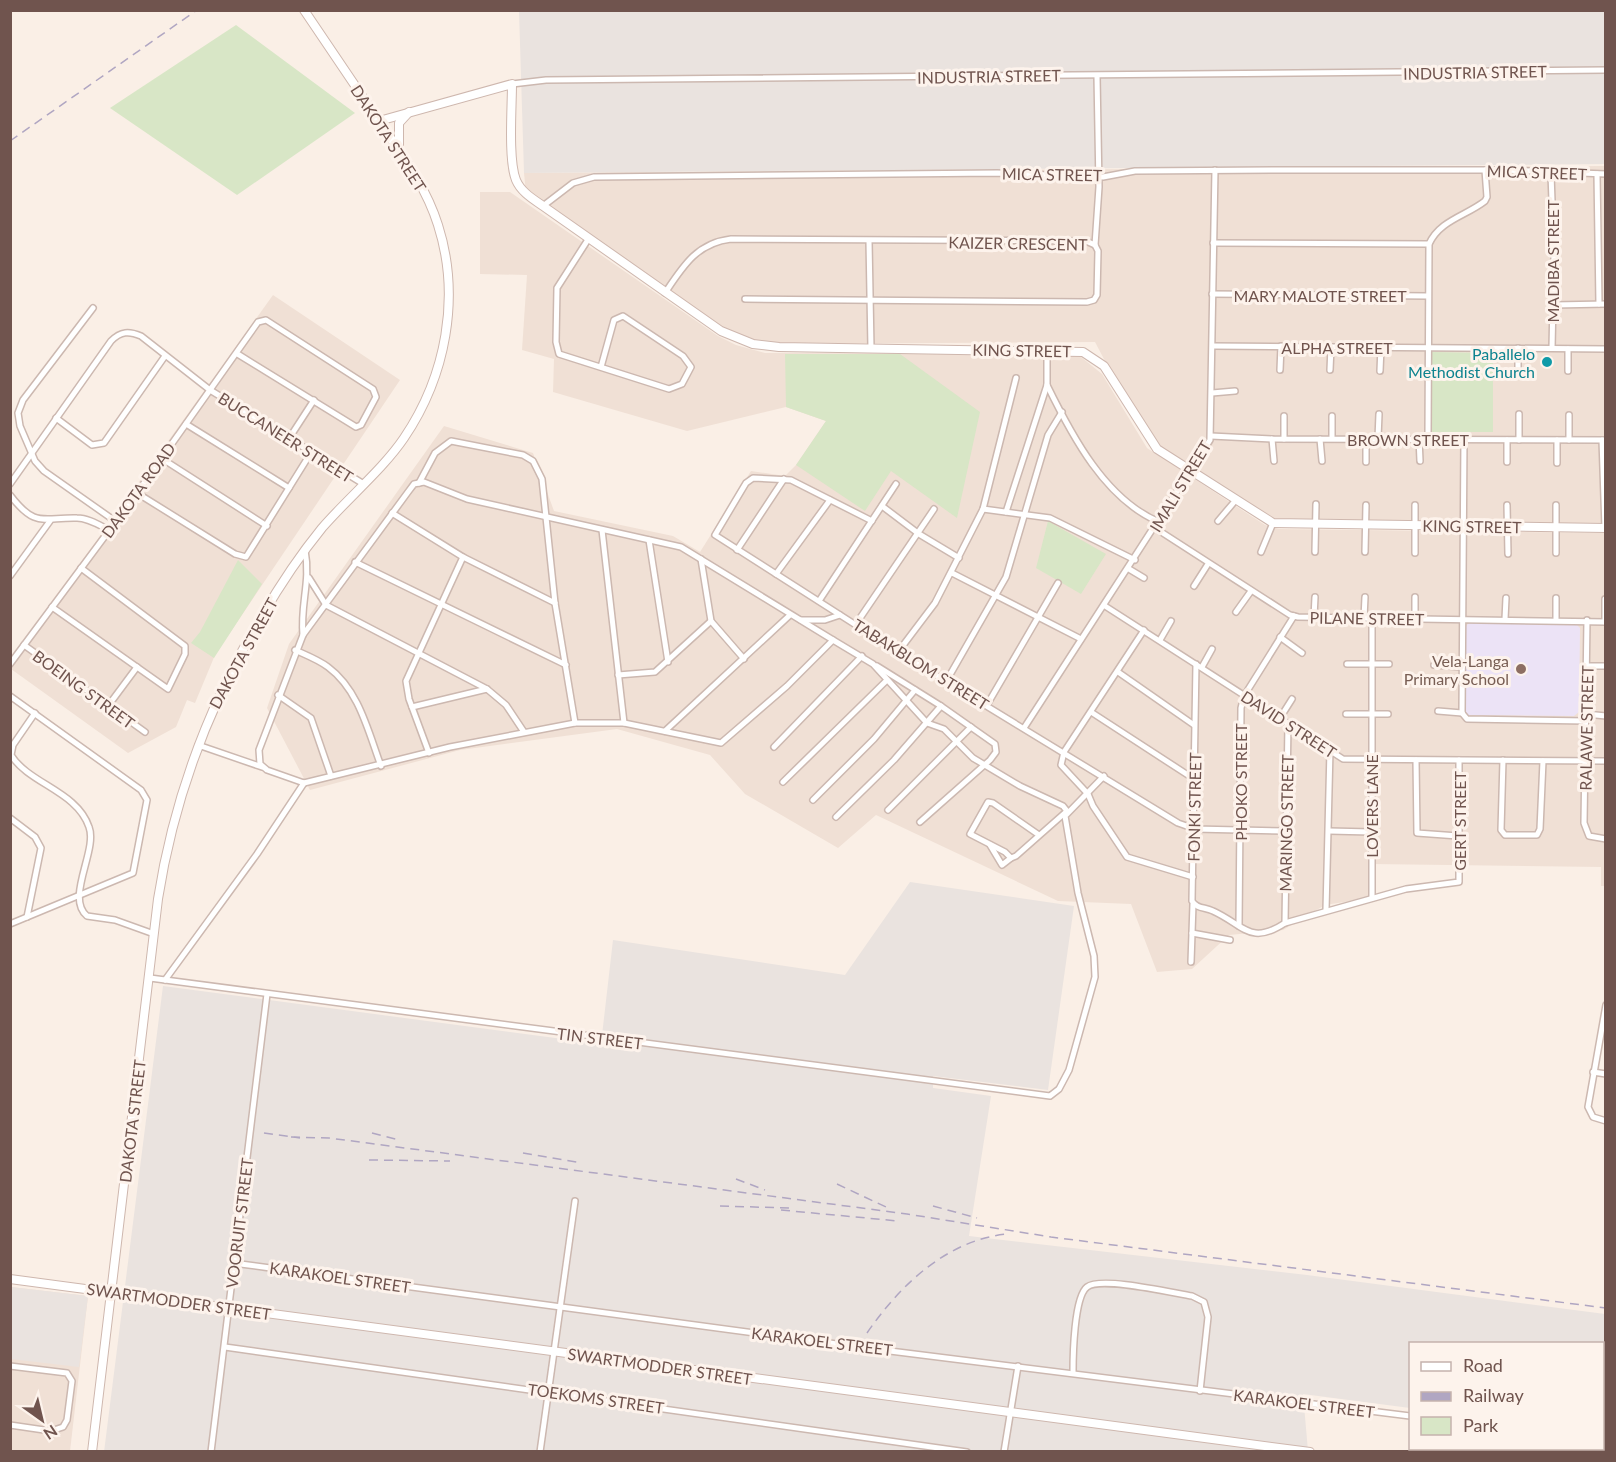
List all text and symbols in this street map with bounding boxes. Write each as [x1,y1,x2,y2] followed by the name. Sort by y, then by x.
[1403,61,1548,83] street label: INDUSTRIA STREET
[917,65,1062,87] street label: INDUSTRIA STREET
[347,81,431,196] street label: DAKOTA STREET
[1486,161,1588,183] street label: MICA STREET
[1002,164,1103,184] street label: MICA STREET
[1543,199,1562,323] street label: MADIBA STREET
[948,232,1088,254] street label: KAIZER CRESCENT
[1233,286,1407,305] street label: MARY MALOTE STREET
[1281,338,1393,357] street label: ALPHA STREET
[972,340,1072,360] street label: KING STREET
[1408,344,1535,381] place label: Paballelo Methodist Church
[1540,355,1554,369] marker: Paballelo Methodist Church
[215,388,357,486] street label: BUCCANEER STREET
[1347,430,1469,449] street label: BROWN STREET
[1145,436,1215,535] street label: IMALI STREET
[97,439,179,541] street label: DAKOTA ROAD
[1422,516,1522,536] street label: KING STREET
[205,594,282,712] street label: DAKOTA STREET
[1309,607,1425,629] street label: PILANE STREET
[850,614,993,714] street label: TABAKBLOM STREET
[29,646,139,733] street label: BOEING STREET
[1404,651,1509,688] place label: Vela-Langa Primary School
[1514,662,1528,676] marker: Vela-Langa Primary School
[1575,665,1597,791] street label: RALAWE STREET
[1238,686,1341,762] street label: DAVID STREET
[1231,723,1250,841] street label: PHOKO STREET
[1184,752,1204,862] street label: FONKI STREET
[1275,754,1297,892] street label: MARINGO STREET
[1362,754,1381,858] street label: LOVERS LANE
[1450,771,1469,871] street label: GERT STREET
[556,1023,645,1053] street label: TIN STREET
[115,1058,149,1184] street label: DAKOTA STREET
[222,1156,257,1289] street label: VOORUIT STREET
[268,1258,412,1296] street label: KARAKOEL STREET
[86,1279,273,1323] street label: SWARTMODDER STREET
[750,1323,894,1359] street label: KARAKOEL STREET
[1409,1342,1604,1450] legend
[567,1344,754,1388] street label: SWARTMODDER STREET
[1463,1354,1503,1376] text: Road
[527,1379,666,1417] street label: TOEKOMS STREET
[1463,1384,1524,1406] text: Railway
[1232,1385,1376,1421] street label: KARAKOEL STREET
[12,1390,72,1450] north arrow
[1463,1414,1499,1436] text: Park
[40,1422,61,1444] text: N

